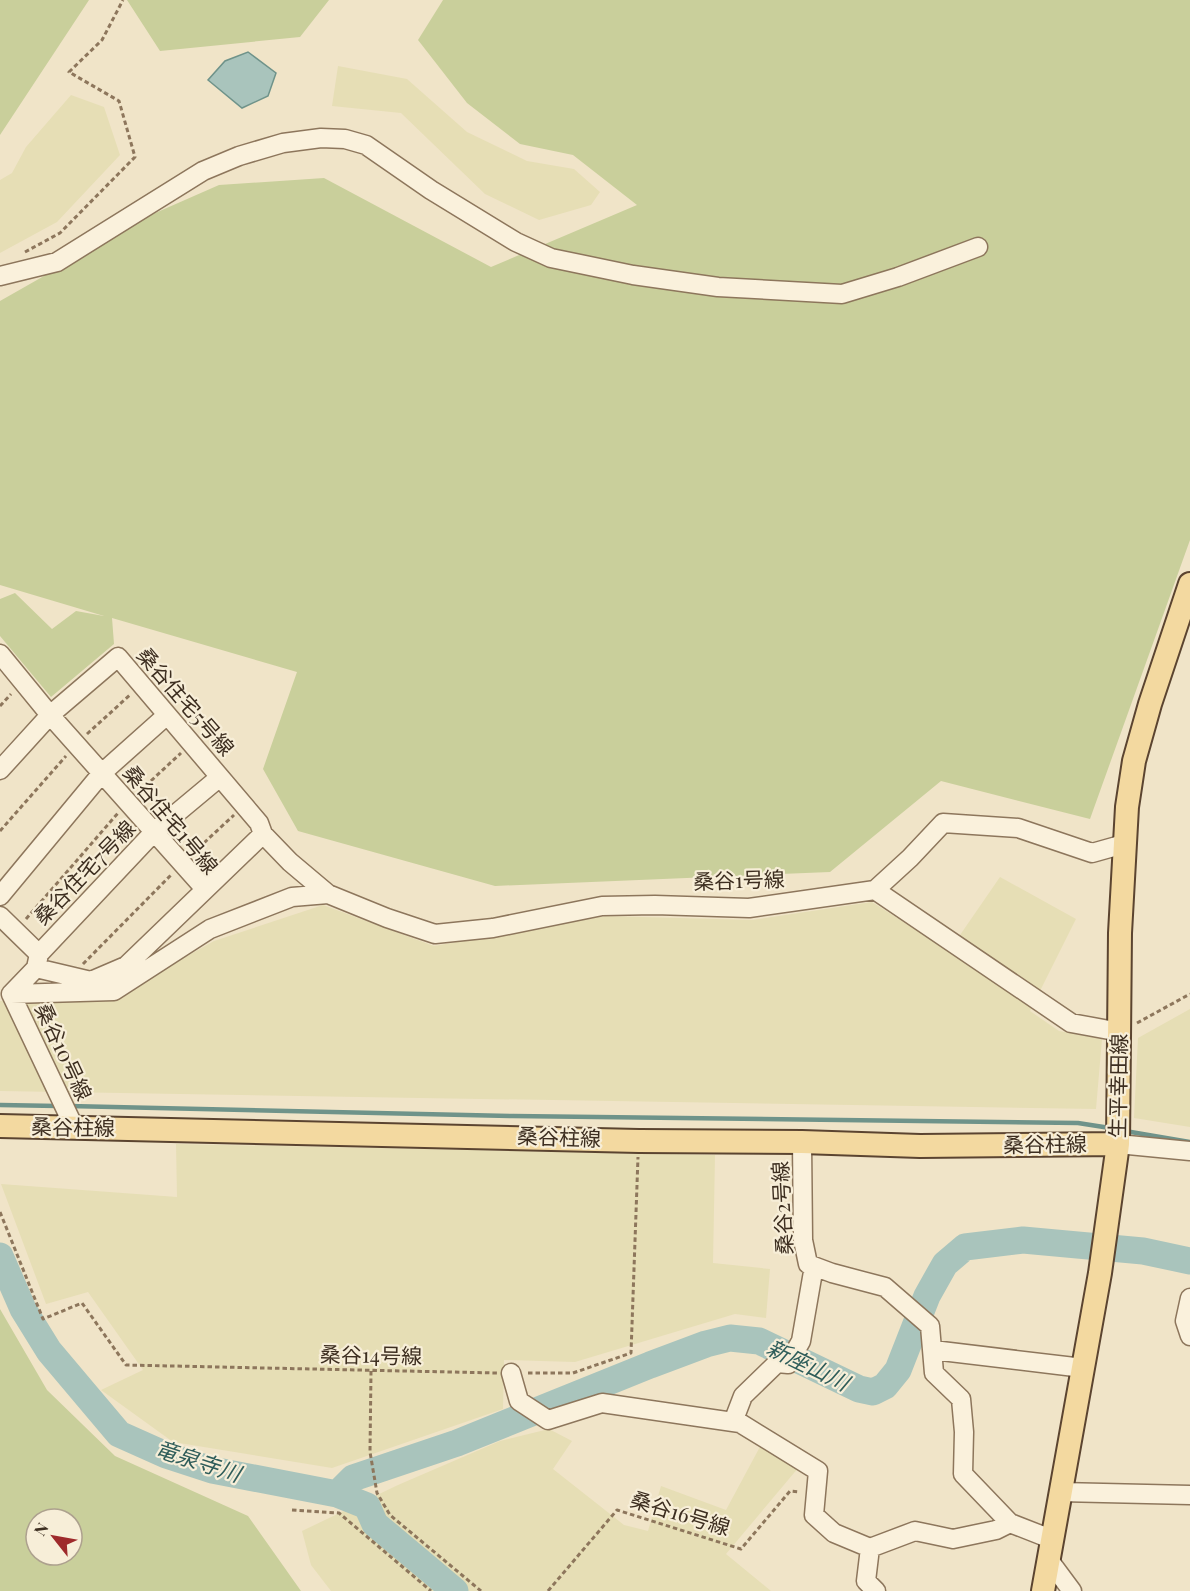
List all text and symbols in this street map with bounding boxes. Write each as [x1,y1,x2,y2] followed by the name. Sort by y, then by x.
[132,641,241,761] street label: 桑谷住宅5号線
[118,758,225,879] street label: 桑谷住宅1号線
[27,813,140,930] street label: 桑谷住宅7号線
[693,863,785,895] street label: 桑谷1号線
[30,998,100,1104] street label: 桑谷10号線
[1102,1033,1132,1139] street label: 生平幸田線
[31,1111,115,1141] street label: 桑谷柱線
[517,1121,602,1151] street label: 桑谷柱線
[1003,1128,1087,1158] street label: 桑谷柱線
[765,1160,797,1256] street label: 桑谷2号線
[762,1331,856,1398] water label: 新座山川
[320,1339,422,1369] street label: 桑谷14号線
[152,1432,247,1489] water label: 竜泉寺川
[627,1484,734,1540] street label: 桑谷16号線
[24,1507,84,1567] north arrow
[29,1518,53,1539] text: N

